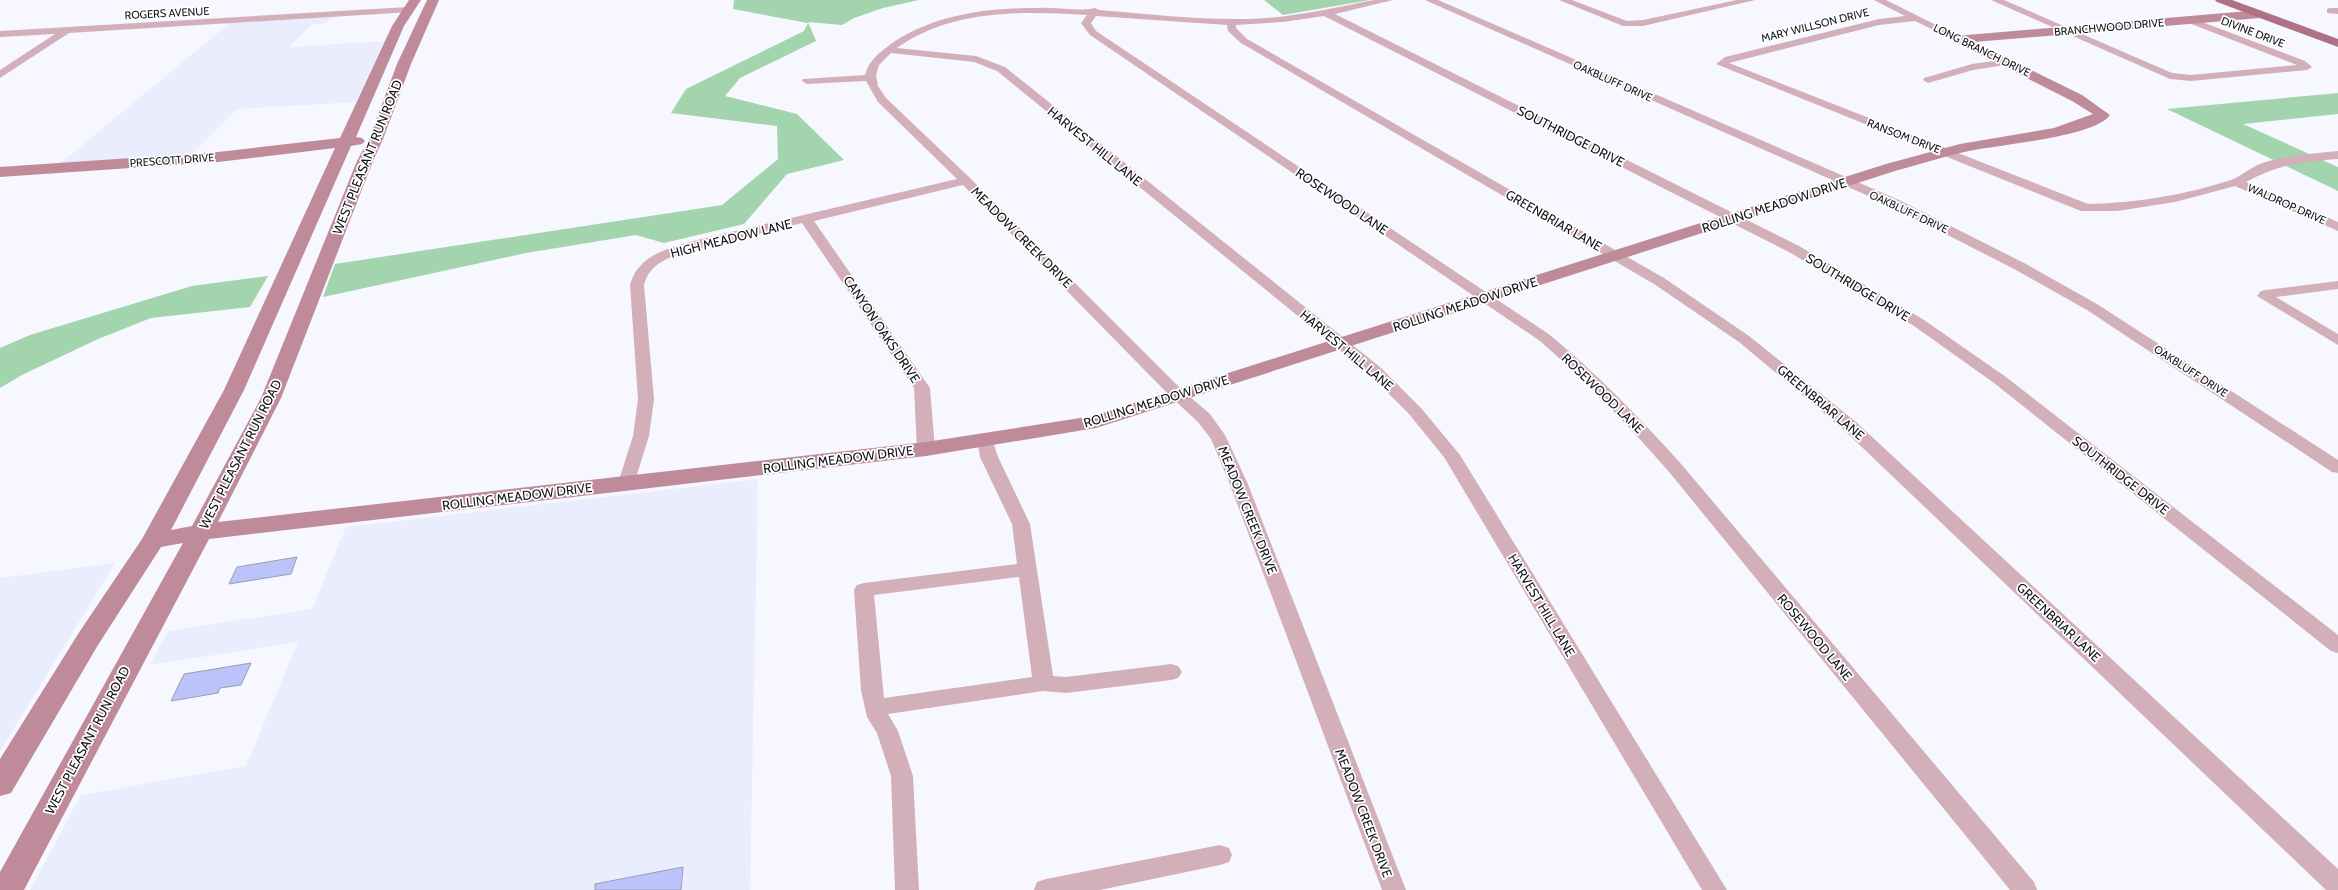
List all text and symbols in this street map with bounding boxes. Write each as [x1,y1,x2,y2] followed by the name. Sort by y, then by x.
[124,4,210,22] street label: ROGERS AVENUE
[1760,5,1870,45] street label: MARY WILLSON DRIVE
[2219,13,2287,51] street label: DIVINE DRIVE
[2053,15,2165,39] street label: BRANCHWOOD DRIVE
[1931,20,2033,80] street label: LONG BRANCH DRIVE
[1571,57,1655,105] street label: OAKBLUFF DRIVE
[329,77,405,237] street label: WEST PLEASANT RUN ROAD
[1515,102,1627,170] street label: SOUTHRIDGE DRIVE
[1045,103,1145,189] street label: HARVEST HILL LANE
[1865,116,1943,156] street label: RANSOM DRIVE
[129,150,215,170] street label: PRESCOTT DRIVE
[1293,164,1391,238] street label: ROSEWOOD LANE
[1700,174,1848,236] street label: ROLLING MEADOW DRIVE
[2246,180,2328,228] street label: WALDROP DRIVE
[968,183,1076,291] street label: MEADOW CREEK DRIVE
[1503,186,1605,254] street label: GREENBRIAR LANE
[1867,188,1951,236] street label: OAKBLUFF DRIVE
[669,215,793,261] street label: HIGH MEADOW LANE
[1803,250,1913,324] street label: SOUTHRIDGE DRIVE
[840,272,924,386] street label: CANYON OAKS DRIVE
[1391,273,1539,335] street label: ROLLING MEADOW DRIVE
[1297,306,1397,394] street label: HARVEST HILL LANE
[2151,342,2231,400] street label: OAKBLUFF DRIVE
[1559,350,1647,436] street label: ROSEWOOD LANE
[1774,361,1868,443] street label: GREENBRIAR LANE
[1081,371,1231,431] street label: ROLLING MEADOW DRIVE
[195,377,285,531] street label: WEST PLEASANT RUN ROAD
[2069,432,2173,518] street label: SOUTHRIDGE DRIVE
[762,442,914,476] street label: ROLLING MEADOW DRIVE
[1215,444,1281,576] street label: MEADOW CREEK DRIVE
[441,479,593,513] street label: ROLLING MEADOW DRIVE
[1505,551,1579,659] street label: HARVEST HILL LANE
[2014,579,2104,665] street label: GREENBRIAR LANE
[1774,590,1856,684] street label: ROSEWOOD LANE
[41,663,133,817] street label: WEST PLEASANT RUN ROAD
[1332,746,1396,880] street label: MEADOW CREEK DRIVE

